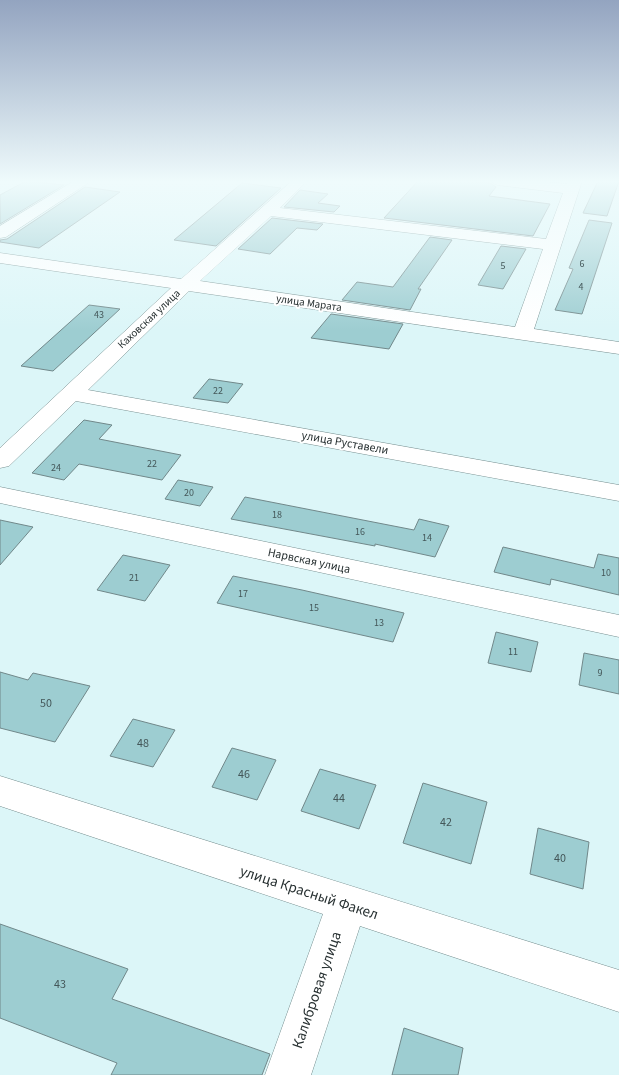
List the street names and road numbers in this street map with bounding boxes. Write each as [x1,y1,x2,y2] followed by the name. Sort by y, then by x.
[114,286,184,352] street label: Каховская улица
[275,291,343,315] street label: улица Марата
[300,427,390,459] street label: улица Руставели
[266,544,352,578] street label: Нарвская улица
[237,861,381,925] street label: улица Красный Факел
[287,929,347,1051] street label: Калибровая улица

